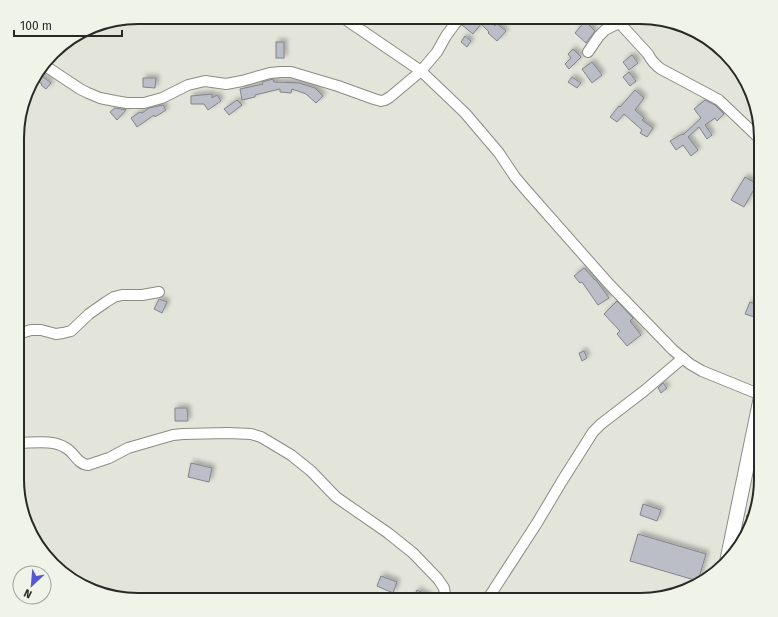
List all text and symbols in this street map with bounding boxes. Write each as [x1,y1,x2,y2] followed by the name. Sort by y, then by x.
[14,12,122,38] scale bar
[20,19,52,33] text: 100 m
[12,565,52,605] north arrow
[22,586,34,601] text: N

